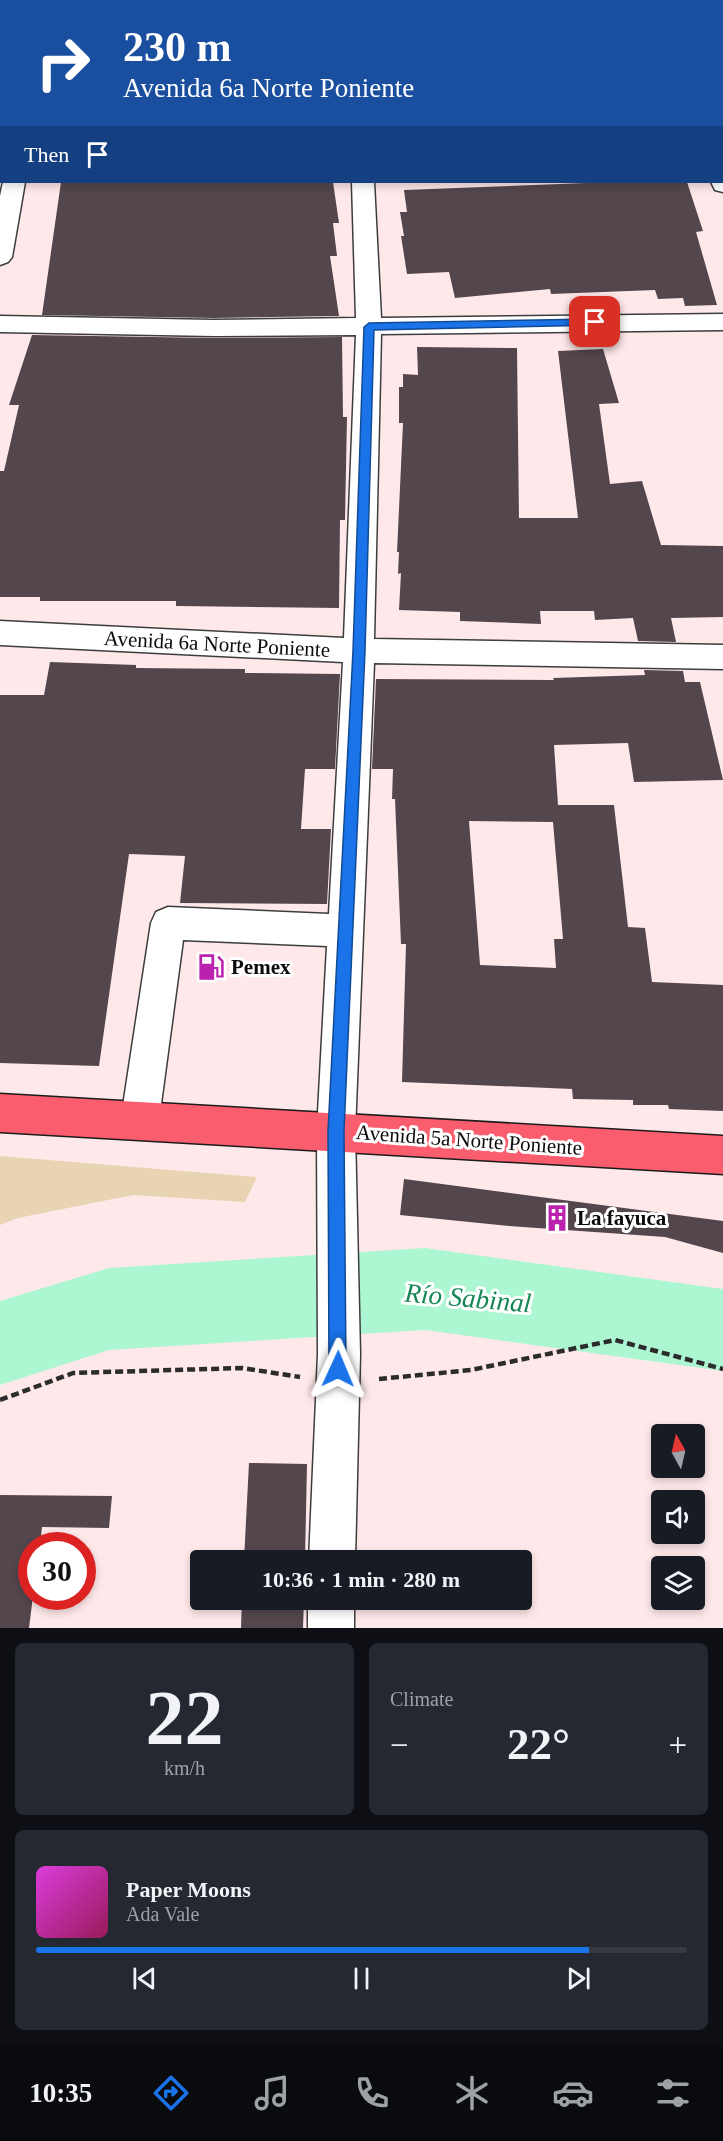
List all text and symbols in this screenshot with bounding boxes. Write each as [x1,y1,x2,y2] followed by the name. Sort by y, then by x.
[24,24,102,102] icon: right
[123,24,232,70] text: 230 m
[123,73,414,103] text: Avenida 6a Norte Poniente
[81,138,114,171] icon: arrive
[24,142,69,167] text: Then
[569,296,620,347] pin
[578,305,611,338] icon: arrive
[103,626,331,662] street label: Avenida 6a Norte Poniente
[196,952,226,982] fuel station icon: Pemex
[231,955,291,979] place label: Pemex
[355,1120,583,1160] street label: Avenida 5a Norte Poniente
[542,1203,572,1233] building icon: La fayuca
[577,1206,667,1230] place label: La fayuca
[403,1277,532,1318] water label: Río Sabinal
[306,1337,370,1401] position arrow
[651,1424,705,1478] north arrow
[651,1424,705,1610] map controls
[651,1490,705,1544] button: sound
[18,1532,96,1610] speed limit sign: 30
[651,1556,705,1610] button: layers
[262,1567,460,1592] text: 10:36 · 1 min · 280 m
[146,1674,224,1761] text: 22
[390,1688,453,1710] text: Climate
[507,1719,570,1769] text: 22°
[390,1727,409,1763] text: −
[668,1727,687,1763] text: +
[164,1757,205,1779] text: km/h
[126,1877,251,1902] text: Paper Moons
[126,1903,200,1925] text: Ada Vale
[128,1962,161,1995] icon: previous
[345,1962,378,1995] icon: pause
[562,1962,595,1995] icon: next
[150,2072,192,2114] icon: directions
[251,2072,293,2114] icon: music
[351,2072,393,2114] icon: phone
[451,2072,493,2114] icon: climate
[552,2072,594,2114] icon: car
[652,2072,694,2114] icon: filters
[29,2078,92,2108] text: 10:35

